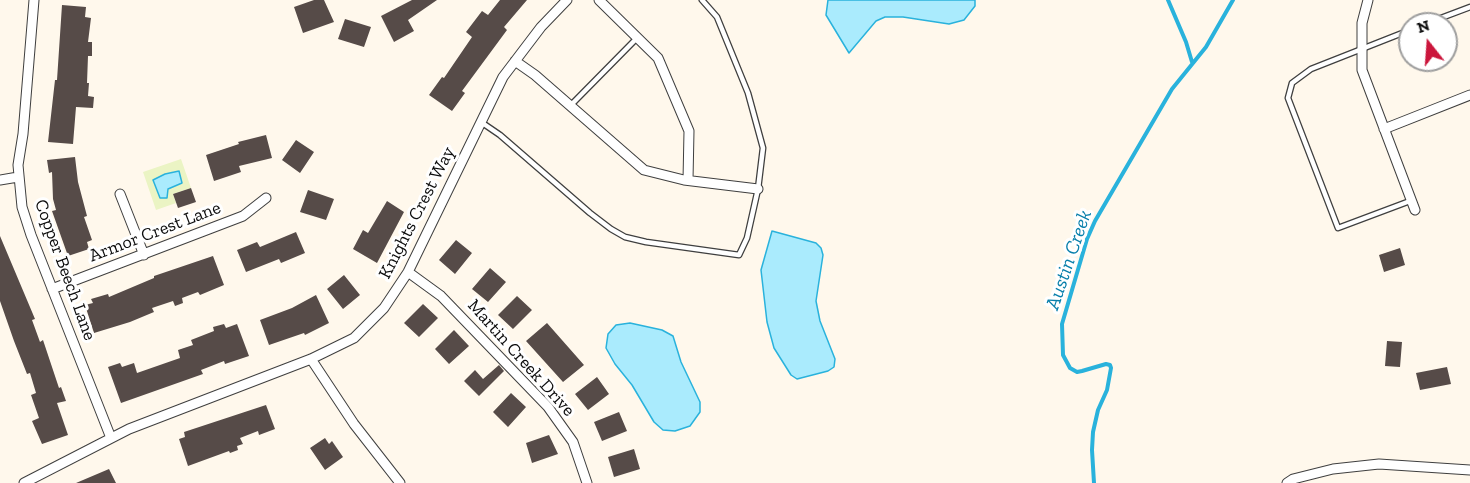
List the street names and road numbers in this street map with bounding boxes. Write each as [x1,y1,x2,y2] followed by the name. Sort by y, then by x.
[374,143,460,283] street label: Knights Crest Way
[29,197,101,343] street label: Copper Beech Lane
[86,197,224,267] street label: Armor Crest Lane
[463,295,579,421] street label: Martin Creek Drive

